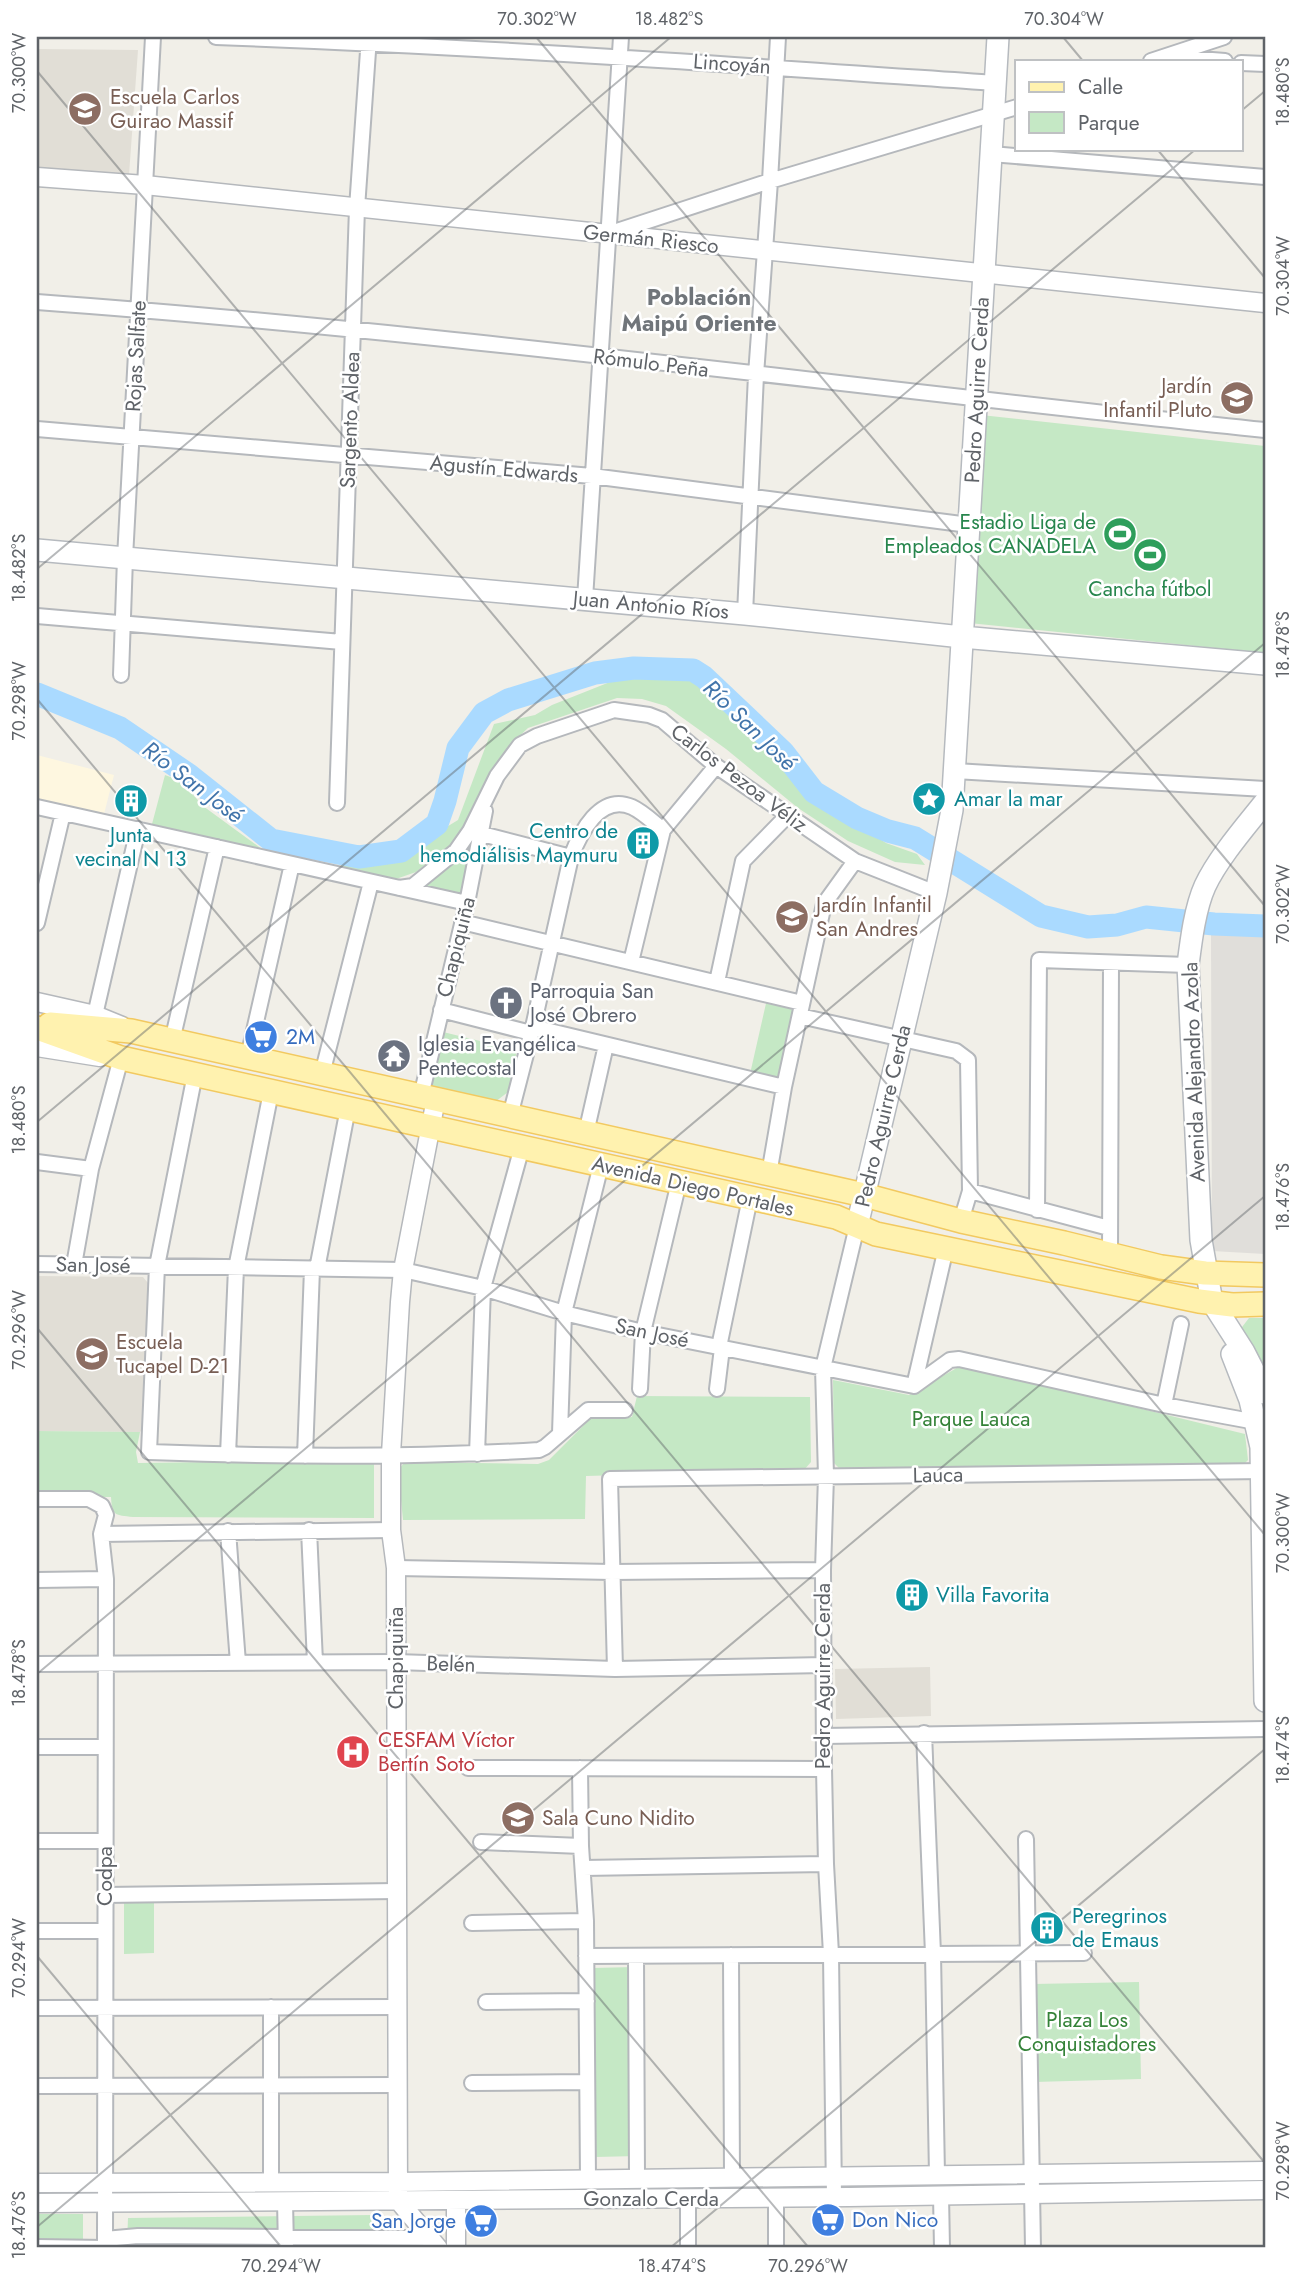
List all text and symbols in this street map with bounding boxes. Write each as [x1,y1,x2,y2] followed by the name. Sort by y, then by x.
[497,6,577,32] text: 70.302°W
[635,6,703,32] text: 18.482°S
[1024,6,1104,32] text: 70.304°W
[6,33,32,113] text: 70.300°W
[692,46,772,82] street label: Lincoyán
[1270,57,1296,127] text: 18.480°S
[1015,60,1242,150] legend
[1078,72,1123,102] text: Calle
[110,82,240,136] place label: Escuela Carlos Guirao Massif
[66,90,104,128] school or university icon: Escuela Carlos Guirao Massif
[1078,108,1140,138] text: Parque
[582,217,720,261] street label: Germán Riesco
[1270,236,1296,316] text: 70.304°W
[621,280,777,340] district label: Población Maipú Oriente
[957,296,997,484] street label: Pedro Aguirre Cerda
[118,299,154,413] street label: Rojas Salfate
[592,341,710,385] street label: Rómulo Peña
[333,351,367,489] street label: Sargento Aldea
[1103,371,1212,425] place label: Jardín Infantil Pluto
[1218,379,1256,417] school or university icon: Jardín Infantil Pluto
[429,448,579,490] street label: Agustín Edwards
[884,507,1096,561] place label: Estadio Liga de Empleados CANADELA
[1101,515,1139,553] sports icon: Estadio Liga de Empleados CANADELA
[6,534,32,602] text: 18.482°S
[1131,536,1169,574] sports icon: Cancha fútbol
[1088,574,1212,604] place label: Cancha fútbol
[569,583,730,627] street label: Juan Antonio Ríos
[1270,611,1296,679] text: 18.478°S
[6,661,32,740] text: 70.298°W
[695,671,805,779] water label: Río San José
[664,717,814,840] street label: Carlos Pezoa Véliz
[135,733,251,832] water label: Río San José
[910,780,948,818] place icon: Amar la mar
[112,782,150,820] building icon: Junta vecinal N 13
[954,784,1064,814] place label: Amar la mar
[420,816,618,870] place label: Centro de hemodiálisis Maymuru
[76,820,187,874] place label: Junta vecinal N 13
[624,824,662,862] building icon: Centro de hemodiálisis Maymuru
[1270,864,1296,944] text: 70.302°W
[813,890,932,944] place label: Jardín Infantil San Andres
[429,894,483,1000] street label: Chapiquiña
[773,898,811,936] school or university icon: Jardín Infantil San Andres
[1175,961,1213,1183] street label: Avenida Alejandro Azola
[527,976,654,1030] place label: Parroquia San José Obrero
[487,984,525,1022] church icon: Parroquia San José Obrero
[242,1018,280,1056] supermarket icon: 2M
[286,1022,315,1052] place label: 2M
[847,1022,919,1210] street label: Pedro Aguirre Cerda
[418,1029,576,1083] place label: Iglesia Evangélica Pentecostal
[375,1037,413,1075] temple icon: Iglesia Evangélica Pentecostal
[6,1085,32,1155] text: 18.480°S
[589,1148,797,1224] street label: Avenida Diego Portales
[1270,1163,1296,1231] text: 18.476°S
[55,1249,131,1281] street label: San José
[6,1290,32,1370] text: 70.296°W
[612,1311,692,1355] street label: San José
[116,1327,229,1381] place label: Escuela Tucapel D-21
[73,1335,111,1373] school or university icon: Escuela Tucapel D-21
[912,1404,1030,1434] park label: Parque Lauca
[912,1460,964,1490] street label: Lauca
[1270,1493,1296,1573] text: 70.300°W
[893,1576,931,1614] building icon: Villa Favorita
[936,1580,1049,1610] place label: Villa Favorita
[808,1583,838,1769] street label: Pedro Aguirre Cerda
[381,1607,411,1709] street label: Chapiquiña
[6,1639,32,1707] text: 18.478°S
[426,1648,476,1680] street label: Belén
[1270,1716,1296,1784] text: 18.474°S
[378,1725,516,1779] place label: CESFAM Víctor Bertín Soto
[334,1733,372,1771] hospital icon: CESFAM Víctor Bertín Soto
[499,1799,537,1837] school or university icon: Sala Cuno Nidito
[542,1803,695,1833] place label: Sala Cuno Nidito
[90,1846,120,1906] street label: Codpa
[1072,1901,1167,1955] place label: Peregrinos de Emaus
[1028,1909,1066,1947] building icon: Peregrinos de Emaus
[6,1918,32,1998] text: 70.294°W
[1018,2005,1156,2059] park label: Plaza Los Conquistadores
[1270,2121,1296,2200] text: 70.298°W
[583,2184,719,2214] street label: Gonzalo Cerda
[6,2191,32,2259] text: 18.476°S
[809,2201,847,2239] supermarket icon: Don Nico
[462,2202,500,2240] supermarket icon: San Jorge
[852,2205,938,2235] place label: Don Nico
[371,2206,456,2236] place label: San Jorge
[241,2253,321,2279] text: 70.294°W
[638,2253,706,2279] text: 18.474°S
[768,2253,848,2279] text: 70.296°W

